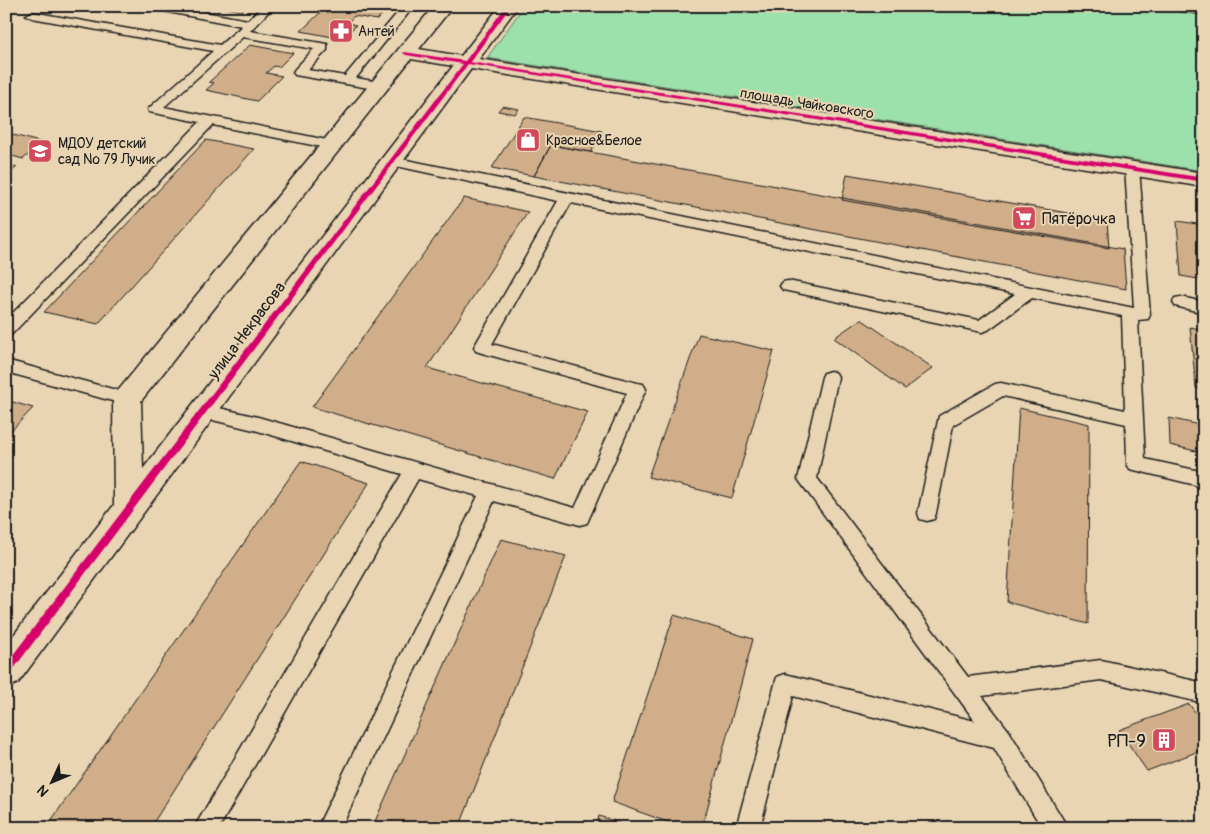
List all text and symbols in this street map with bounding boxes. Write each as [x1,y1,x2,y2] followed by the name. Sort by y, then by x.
[328,18,354,44] pharmacy icon: Антей
[358,23,395,40] place label: Антей
[739,85,875,123] street label: площадь Чайковского
[515,127,541,153] shop icon: Красное&Белое
[546,132,642,149] place label: Красное&Белое
[58,135,156,168] place label: МДОУ детский сад № 79 Лучик
[27,138,53,164] school or university icon: МДОУ детский сад № 79 Лучик
[1011,205,1037,231] supermarket icon: Пятёрочка
[1042,209,1116,229] place label: Пятёрочка
[203,278,290,384] street label: улица Некрасова
[1151,727,1177,753] building icon: РП-9
[1107,729,1146,753] place label: РП-9
[28,756,78,806] north arrow
[34,781,52,800] text: N

